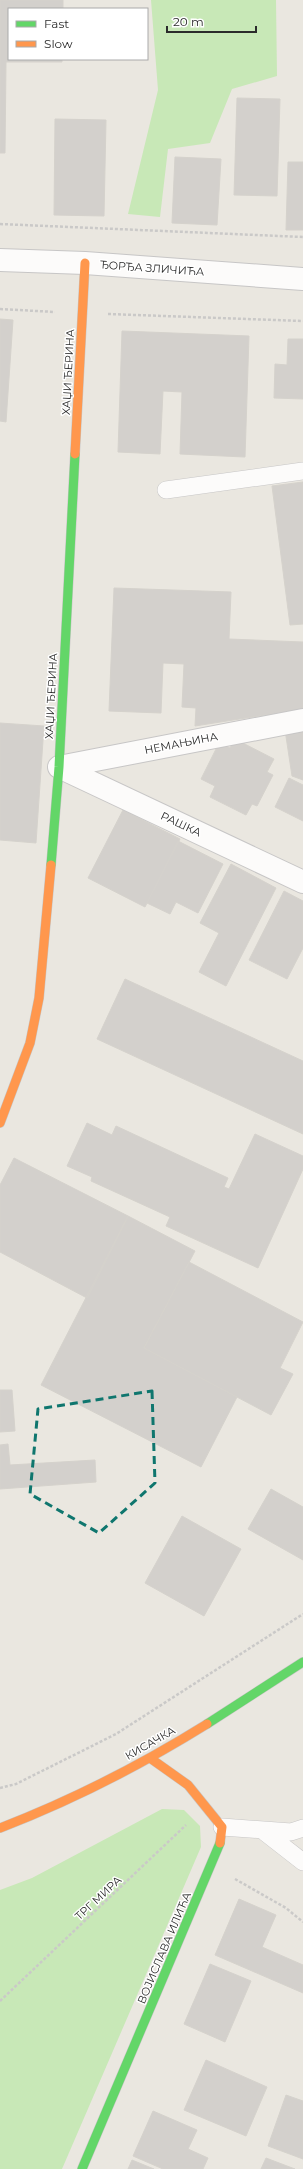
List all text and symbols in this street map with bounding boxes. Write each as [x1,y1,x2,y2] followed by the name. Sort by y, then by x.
[8,8,148,60] legend
[167,8,256,34] scale bar
[173,14,204,29] text: 20 m
[44,16,69,31] text: Fast
[44,36,73,51] text: Slow
[99,257,205,279] street label: ЂОРЂА ЗЛИЧИЋА
[59,328,77,415] street label: ХАЏИ ЂЕРИНА
[42,652,60,739] street label: ХАЏИ ЂЕРИНА
[143,729,220,757] street label: НЕМАЊИНА
[159,809,204,840] street label: РАШКА
[122,1723,178,1763] street label: КИСАЧКА
[72,1872,125,1923] street label: ТРГ МИРА
[134,1889,194,2006] street label: ВОЈИСЛАВА ИЛИЋА

